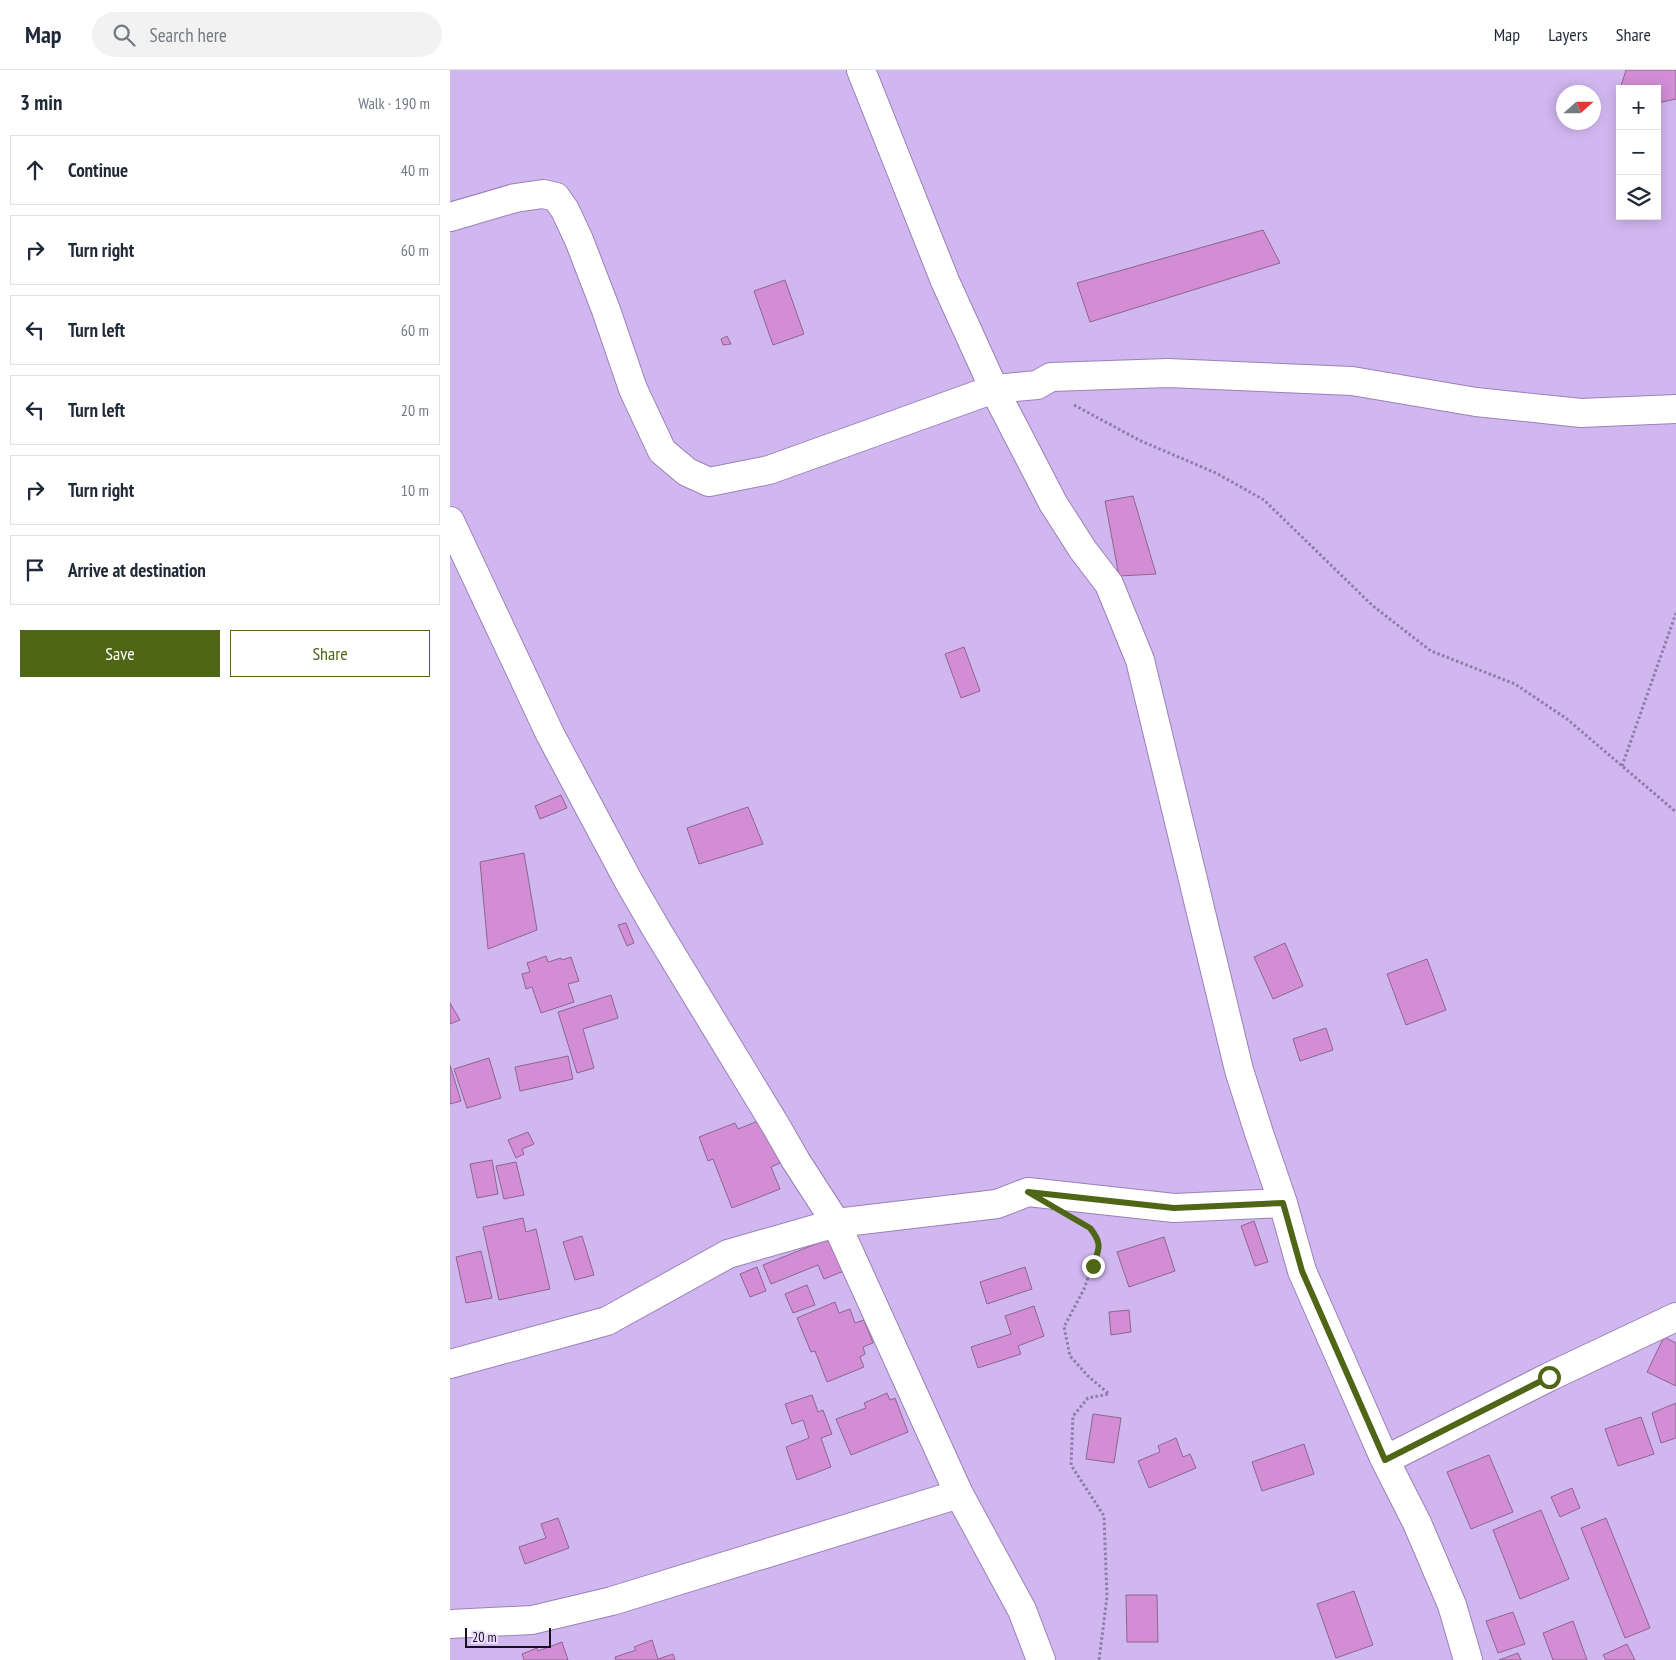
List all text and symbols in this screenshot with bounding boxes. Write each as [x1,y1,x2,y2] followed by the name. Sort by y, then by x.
[92,12,442,57] search box
[25,19,62,50] text: Map
[110,21,138,49] icon: search
[150,23,227,47] text: Search here
[1494,23,1520,46] text: Map
[1548,23,1588,46] text: Layers
[1616,23,1651,46] text: Share
[1556,85,1601,130] north arrow
[1616,85,1661,220] map controls
[1616,85,1661,130] button: +
[20,89,62,116] text: 3 min
[358,93,430,113] text: Walk · 190 m
[1616,130,1661,175] button: −
[21,156,49,184] icon: ahead
[68,158,128,182] text: Continue
[401,160,429,180] text: 40 m
[1616,175,1661,220] button: layers
[21,236,49,264] icon: right
[68,238,134,262] text: Turn right
[401,240,429,260] text: 60 m
[21,316,49,344] icon: left
[68,318,125,342] text: Turn left
[401,320,429,340] text: 60 m
[21,396,49,424] icon: left
[68,398,125,422] text: Turn left
[401,400,429,420] text: 20 m
[21,476,49,504] icon: right
[68,478,134,502] text: Turn right
[401,480,429,500] text: 10 m
[21,556,49,584] icon: arrive
[68,558,206,582] text: Arrive at destination
[20,630,220,677] button: Save
[230,630,430,677] button: Share
[1082,1255,1105,1278] route end
[1538,1366,1561,1389] route start
[465,1625,551,1648] scale bar
[472,1628,497,1646] text: 20 m

